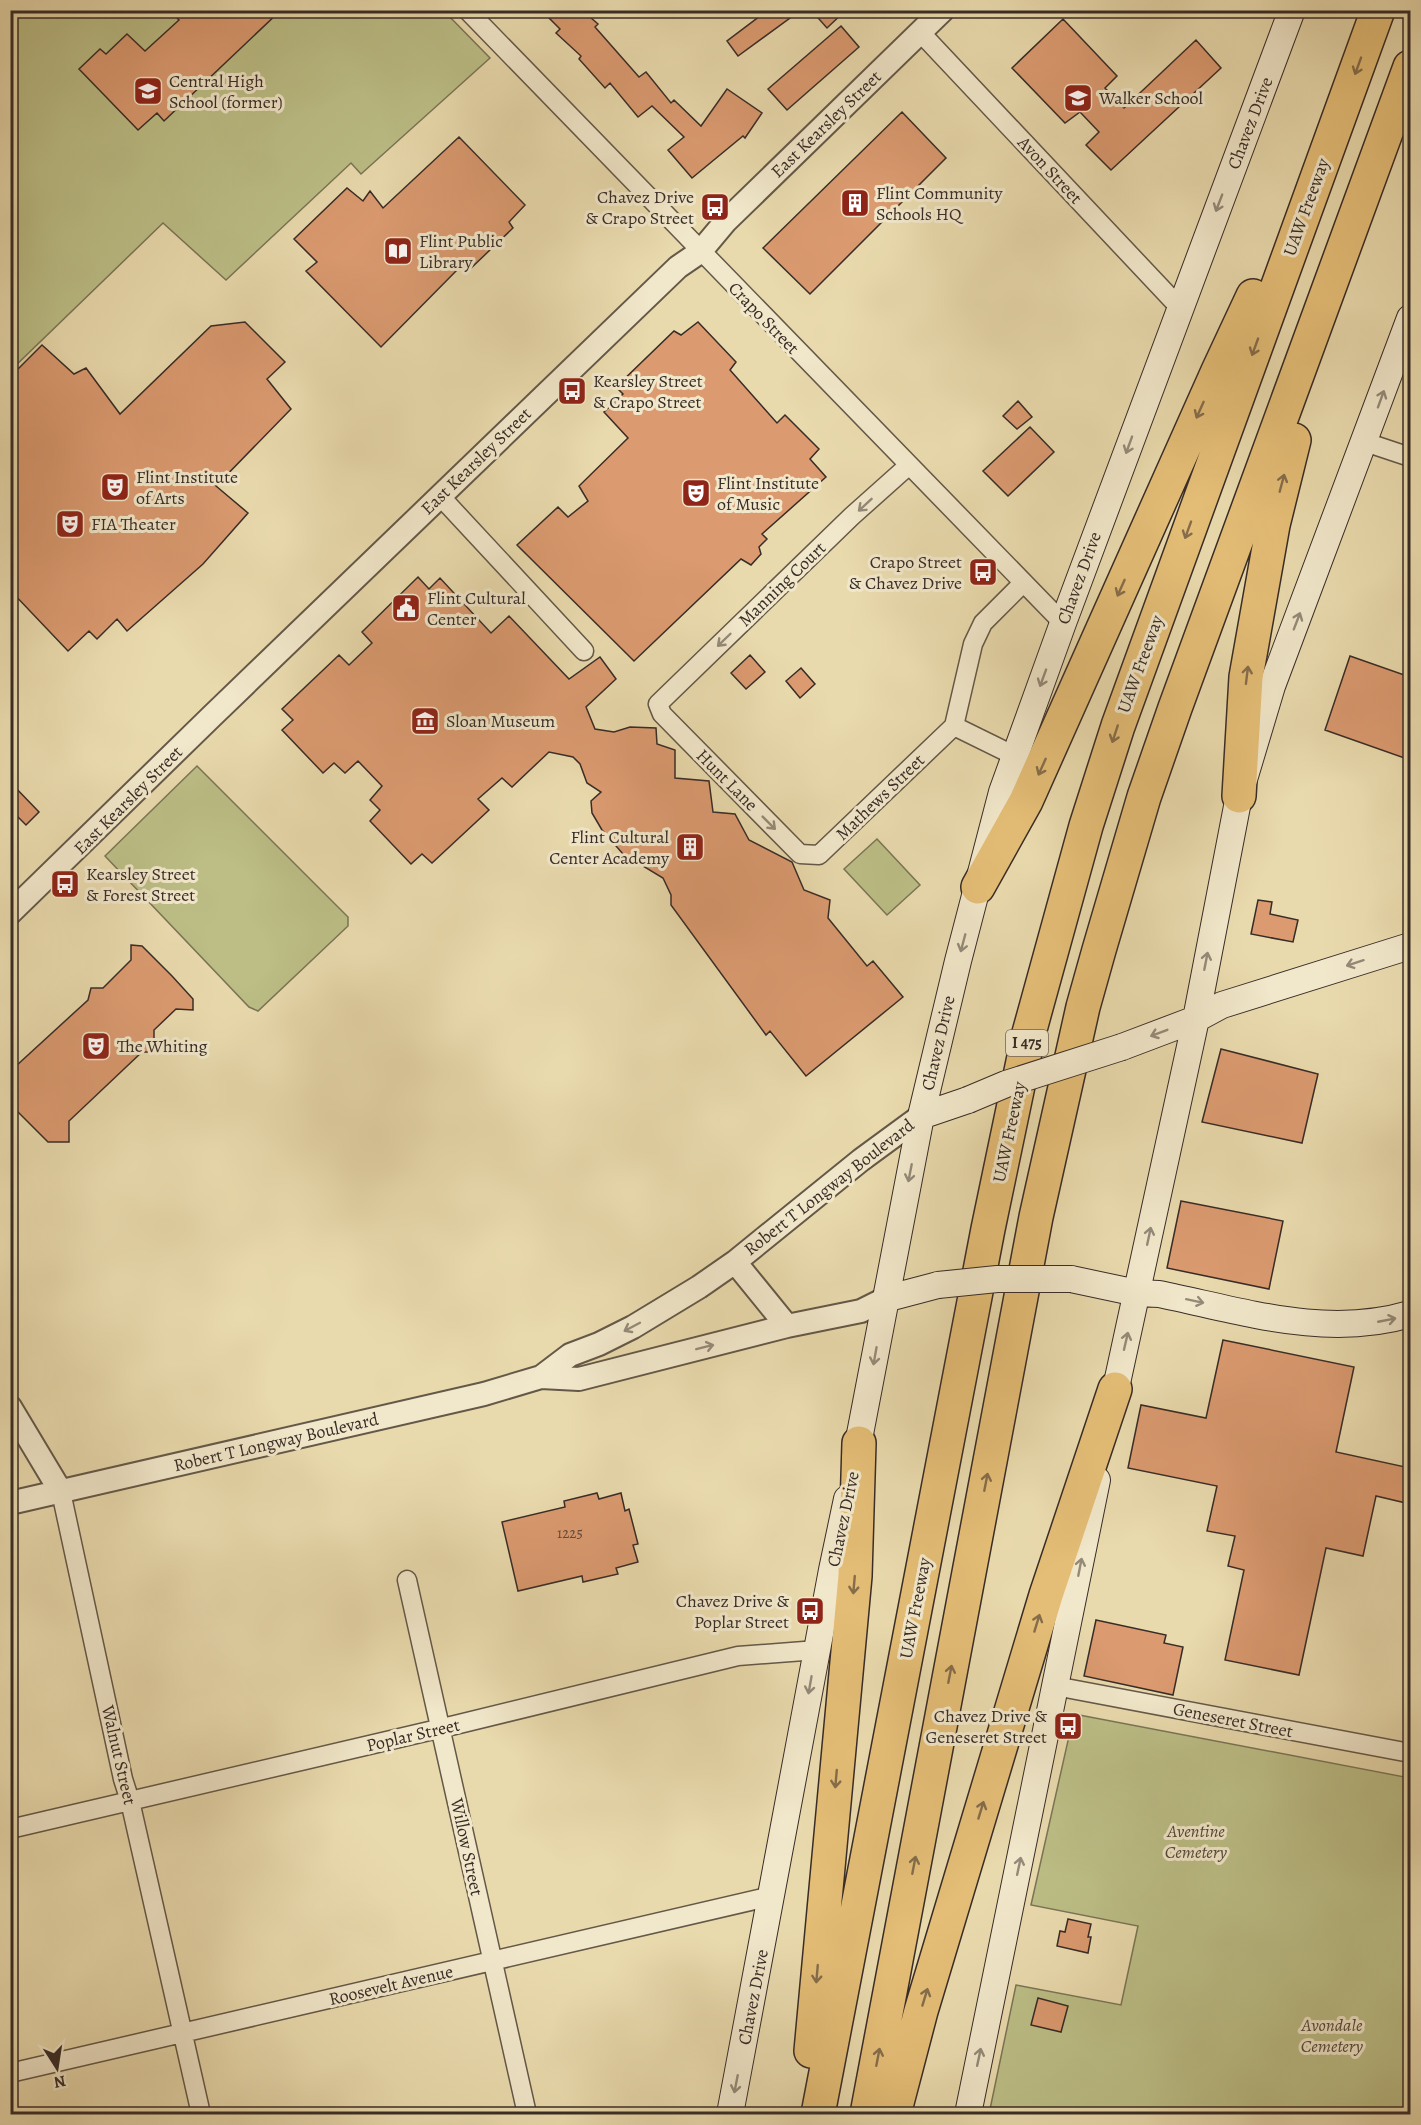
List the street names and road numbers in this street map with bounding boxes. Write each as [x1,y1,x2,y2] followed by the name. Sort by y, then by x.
[765,65,887,183] street label: East Kearsley Street
[1221,73,1279,173] street label: Chavez Drive
[1012,130,1088,209] street label: Avon Street
[1277,154,1335,259] street label: UAW Freeway
[723,276,805,360] street label: Crapo Street
[415,402,537,520] street label: East Kearsley Street
[1051,528,1107,628] street label: Chavez Drive
[733,536,831,632] street label: Manning Court
[1111,611,1169,716] street label: UAW Freeway
[68,740,188,860] street label: East Kearsley Street
[691,744,763,816] street label: Hunt Lane
[830,748,930,846] street label: Mathews Street
[915,993,961,1093] street label: Chavez Drive
[1006,1030,1048,1056] road number: I 475
[987,1079,1032,1185] street label: UAW Freeway
[739,1113,919,1261] street label: Robert T Longway Boulevard
[171,1407,381,1477] street label: Robert T Longway Boulevard
[821,1469,865,1569] street label: Chavez Drive
[893,1555,937,1661] street label: UAW Freeway
[1171,1697,1295,1743] street label: Geneseret Street
[96,1702,142,1807] street label: Walnut Street
[364,1713,462,1757] street label: Poplar Street
[445,1795,489,1898] street label: Willow Street
[732,1947,774,2047] street label: Chavez Drive
[326,1959,456,2011] street label: Roosevelt Avenue

